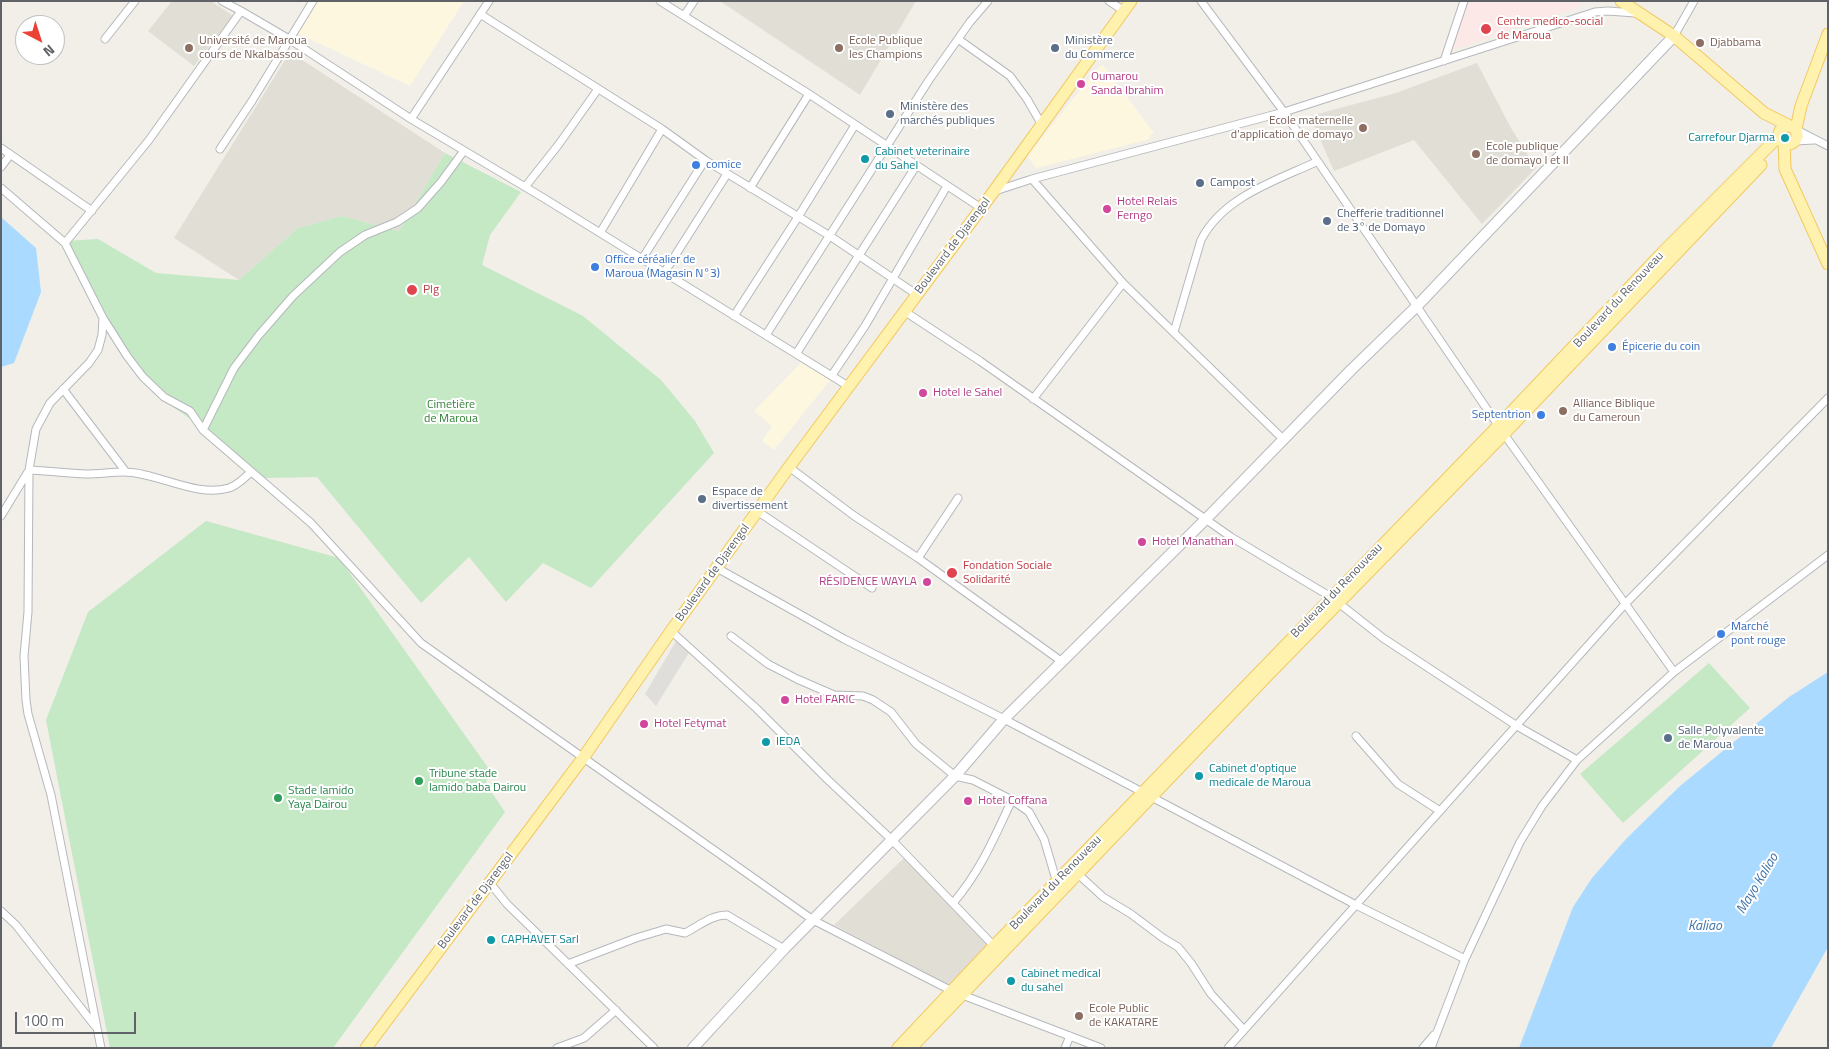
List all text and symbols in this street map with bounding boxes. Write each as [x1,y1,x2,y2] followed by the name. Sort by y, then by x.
[15,15,65,65] north arrow
[1497,15,1603,43] place label: Centre medico-social de Maroua
[1479,22,1493,36] marker: Centre medico-social de Maroua
[199,34,307,62] place label: Université de Maroua cours de Nkalbassou
[849,34,922,62] place label: Ecole Publique les Champions
[1065,34,1134,62] place label: Ministère du Commerce
[1710,36,1761,50] place label: Djabbama
[1694,37,1706,49] marker: Djabbama
[39,40,60,62] text: N
[183,42,195,54] marker: Université de Maroua cours de Nkalbassou
[833,42,845,54] marker: Ecole Publique les Champions
[1049,42,1061,54] marker: Ministère du Commerce
[1091,70,1163,98] place label: Oumarou Sanda Ibrahim
[1075,78,1087,90] marker: Oumarou Sanda Ibrahim
[900,100,995,128] place label: Ministère des marchés publiques
[884,108,896,120] marker: Ministère des marchés publiques
[1231,114,1353,142] place label: Ecole maternelle d'application de domayo
[1357,122,1369,134] marker: Ecole maternelle d'application de domayo
[1688,131,1775,145] place label: Carrefour Djarma
[1779,132,1791,144] marker: Carrefour Djarma
[1486,140,1569,168] place label: Ecole publique de domayo I et II
[875,145,970,173] place label: Cabinet veterinaire du Sahel
[1470,148,1482,160] marker: Ecole publique de domayo I et II
[859,153,871,165] marker: Cabinet veterinaire du Sahel
[706,158,741,172] place label: comice
[690,159,702,171] marker: comice
[1210,176,1255,190] place label: Campost
[1194,177,1206,189] marker: Campost
[912,195,994,297] street label: Boulevard de Djarengol
[1117,195,1177,223] place label: Hotel Relais Ferngo
[1101,203,1113,215] marker: Hotel Relais Ferngo
[1337,207,1444,235] place label: Chefferie traditionnel de 3° de Domayo
[1321,215,1333,227] marker: Chefferie traditionnel de 3° de Domayo
[1571,249,1667,351] street label: Boulevard du Renouveau
[605,253,720,281] place label: Office céréalier de Maroua (Magasin N°3)
[589,261,601,273] marker: Office céréalier de Maroua (Magasin N°3)
[405,283,419,297] marker: Plg
[423,283,439,297] place label: Plg
[1622,340,1700,354] place label: Épicerie du coin
[1606,341,1618,353] marker: Épicerie du coin
[933,386,1002,400] place label: Hotel le Sahel
[917,387,929,399] marker: Hotel le Sahel
[1573,397,1655,425] place label: Alliance Biblique du Cameroun
[424,398,478,426] park label: Cimetière de Maroua
[1557,405,1569,417] marker: Alliance Biblique du Cameroun
[1472,408,1531,422] place label: Septentrion
[1535,409,1547,421] marker: Septentrion
[712,485,788,513] place label: Espace de divertissement
[696,493,708,505] marker: Espace de divertissement
[673,522,753,624] street label: Boulevard de Djarengol
[1152,535,1234,549] place label: Hotel Manathan
[1136,536,1148,548] marker: Hotel Manathan
[1288,541,1386,641] street label: Boulevard du Renouveau
[963,559,1052,587] place label: Fondation Sociale Solidarité
[945,566,959,580] marker: Fondation Sociale Solidarité
[819,575,917,589] place label: RÉSIDENCE WAYLA
[921,576,933,588] marker: RÉSIDENCE WAYLA
[1731,620,1786,648] place label: Marché pont rouge
[1715,628,1727,640] marker: Marché pont rouge
[795,693,855,707] place label: Hotel FARIC
[779,694,791,706] marker: Hotel FARIC
[654,717,726,731] place label: Hotel Fetymat
[638,718,650,730] marker: Hotel Fetymat
[1678,724,1764,752] place label: Salle Polyvalente de Maroua
[1662,732,1674,744] marker: Salle Polyvalente de Maroua
[776,735,800,749] place label: IEDA
[760,736,772,748] marker: IEDA
[1209,762,1311,790] place label: Cabinet d'optique medicale de Maroua
[429,767,526,795] place label: Tribune stade lamido baba Dairou
[1193,770,1205,782] marker: Cabinet d'optique medicale de Maroua
[413,775,425,787] marker: Tribune stade lamido baba Dairou
[288,784,354,812] place label: Stade lamido Yaya Dairou
[272,792,284,804] marker: Stade lamido Yaya Dairou
[978,794,1047,808] place label: Hotel Coffana
[962,795,974,807] marker: Hotel Coffana
[1007,833,1105,933] street label: Boulevard du Renouveau
[435,850,517,952] street label: Boulevard de Djarengol
[1733,851,1783,917] water label: Mayo Kaliao
[1688,919,1722,935] water label: Kaliao
[501,933,579,947] place label: CAPHAVET Sarl
[485,934,497,946] marker: CAPHAVET Sarl
[1021,967,1101,995] place label: Cabinet medical du sahel
[1005,975,1017,987] marker: Cabinet medical du sahel
[18,1002,139,1034] scale bar
[1089,1002,1158,1030] place label: Ecole Public de KAKATARE
[23,1009,64,1032] text: 100 m
[1073,1010,1085,1022] marker: Ecole Public de KAKATARE

